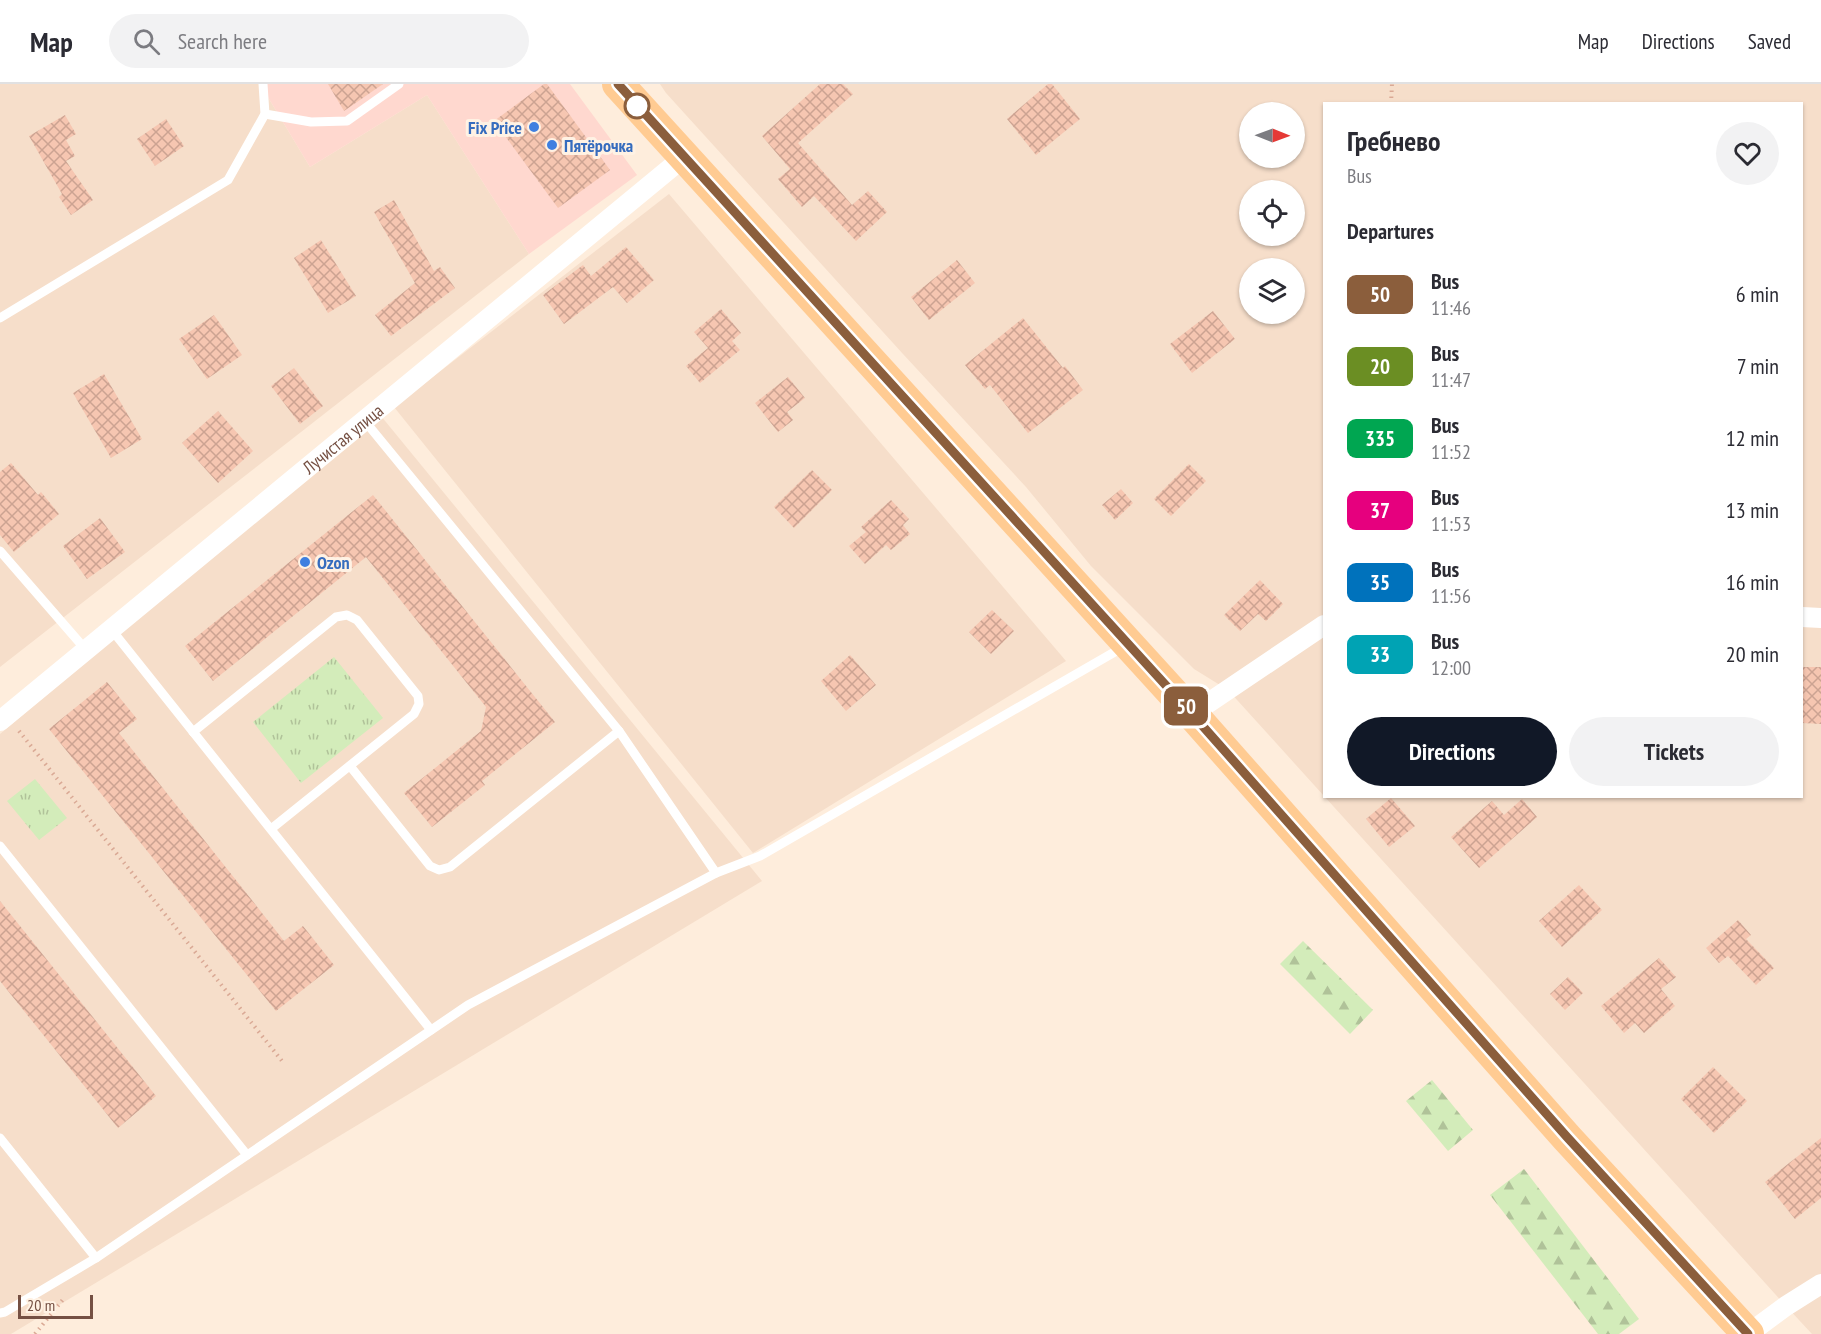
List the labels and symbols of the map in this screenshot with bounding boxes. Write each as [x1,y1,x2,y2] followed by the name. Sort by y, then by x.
[624,93,650,119] unlabelled marker
[1239,102,1305,168] north arrow
[468,116,522,139] place label: Fix Price
[527,120,541,134] marker: Fix Price
[564,134,633,157] place label: Пятёрочка
[545,138,559,152] marker: Пятёрочка
[297,399,388,479] street label: Лучистая улица
[317,551,350,574] place label: Ozon
[298,555,312,569] marker: Ozon
[1159,686,1213,726] line badge: 50
[18,1292,93,1320] scale bar

